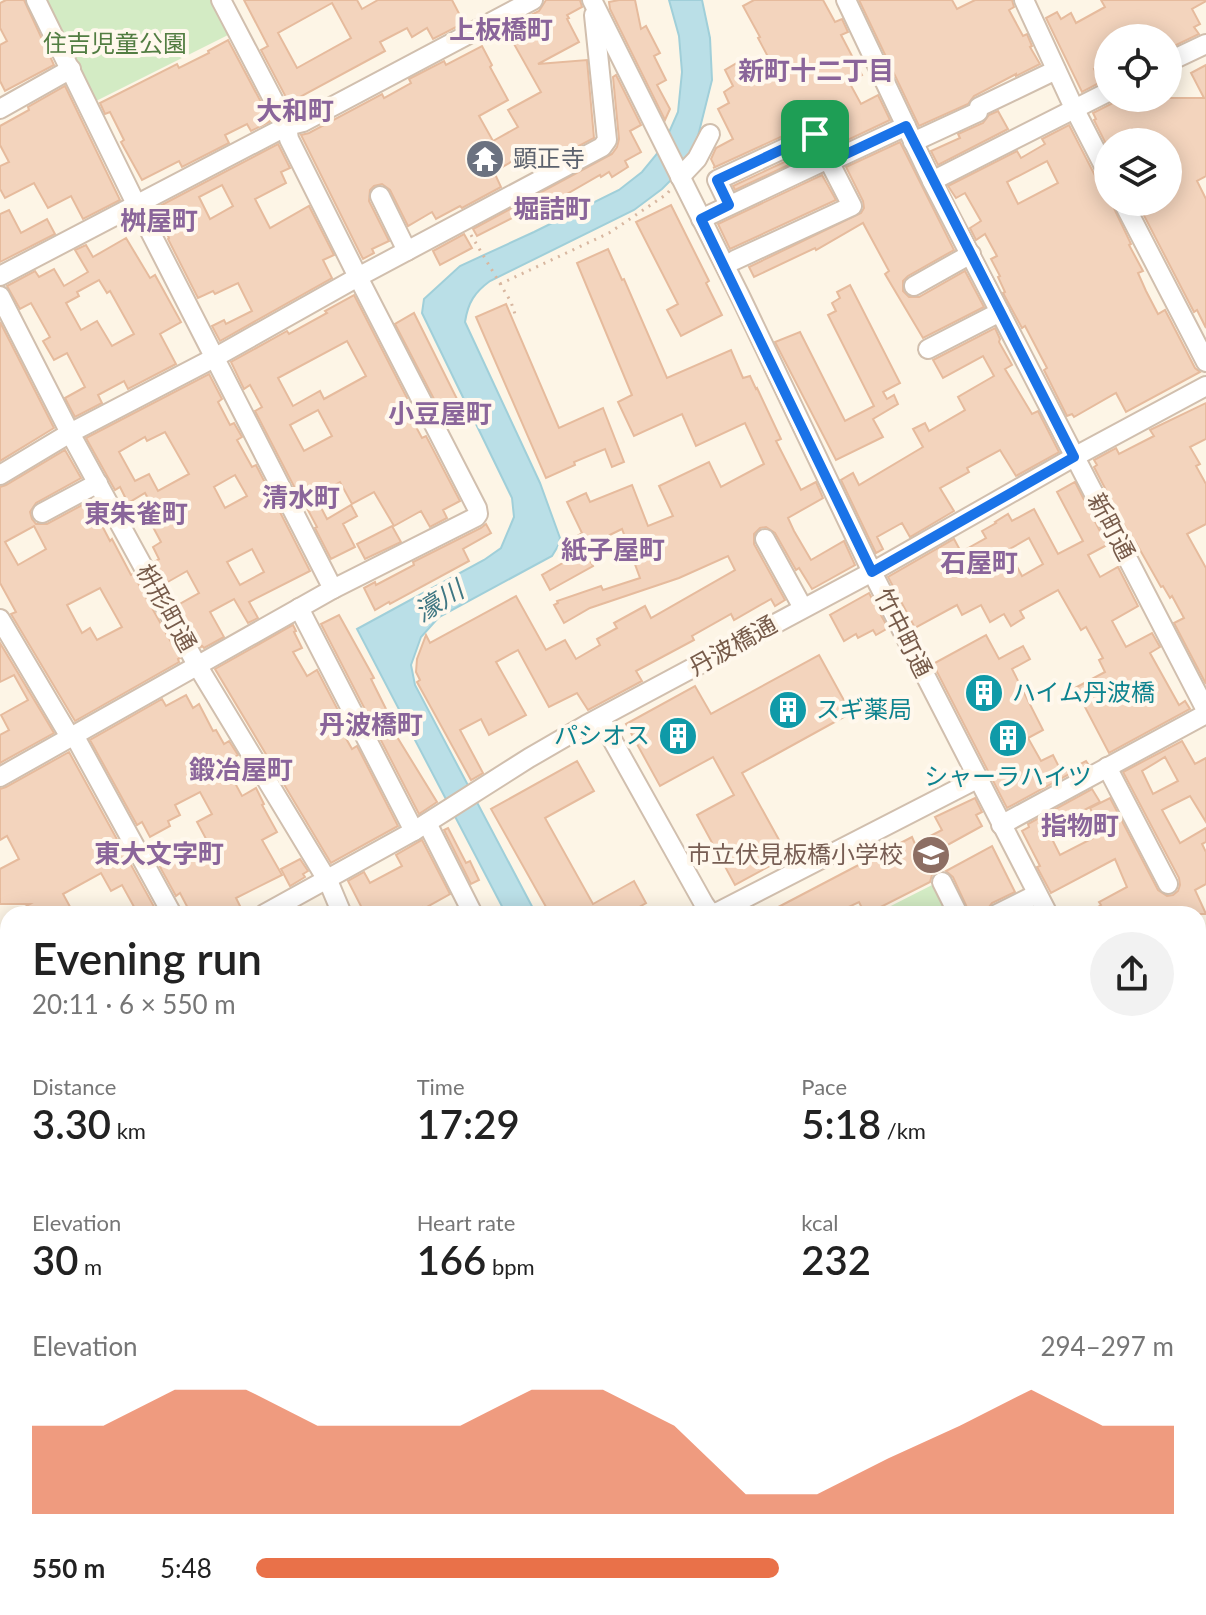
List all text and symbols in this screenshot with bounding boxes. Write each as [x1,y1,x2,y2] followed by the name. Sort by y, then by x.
[449,13,553,45] district label: 上板橋町
[1094,24,1182,216] map controls
[1094,24,1182,112] button: locate
[43,28,187,57] park label: 住吉児童公園
[738,54,894,86] district label: 新町十二丁目
[256,94,334,126] district label: 大和町
[781,100,849,168] pin
[793,112,837,156] icon: arrive
[1094,128,1182,216] button: layers
[464,138,506,180] temple icon: 顕正寺
[513,143,585,172] place label: 顕正寺
[513,192,591,224] district label: 堀詰町
[120,204,198,236] district label: 桝屋町
[388,397,492,429] district label: 小豆屋町
[262,481,340,513] district label: 清水町
[1083,488,1142,565] street label: 新町通
[84,497,188,529] district label: 東朱雀町
[561,533,665,565] district label: 紙子屋町
[940,546,1018,578] district label: 石屋町
[131,558,203,656] street label: 枡形町通
[408,571,472,628] water label: 濠川
[870,583,939,682] street label: 竹中町通
[683,609,781,681] street label: 丹波橋通
[963,672,1005,714] building icon: ハイム丹波橋
[1012,677,1155,706] place label: ハイム丹波橋
[767,689,809,731] building icon: スギ薬局
[816,694,912,723] place label: スギ薬局
[319,708,423,740] district label: 丹波橋町
[657,715,699,757] building icon: パシオス
[987,717,1029,759] building icon: シャーラハイツ
[554,720,650,749] place label: パシオス
[189,753,293,785] district label: 鍛冶屋町
[924,761,1092,790] place label: シャーラハイツ
[1041,809,1119,841] district label: 指物町
[910,834,952,876] school or university icon: 市立伏見板橋小学校
[94,837,224,869] district label: 東大文字町
[687,839,903,868] place label: 市立伏見板橋小学校
[32,932,262,984] text: Evening run
[1090,932,1174,1016] button: share
[32,988,236,1020] text: 20:11 · 6 × 550 m
[32,1073,116,1100] text: Distance
[417,1073,465,1100] text: Time
[801,1073,847,1100] text: Pace
[32,1100,111,1148] text: 3.30
[417,1100,520,1148] text: 17:29
[801,1100,881,1148] text: 5:18
[111,1117,146,1144] text: km
[881,1117,926,1144] text: /km
[32,1209,121,1236] text: Elevation
[417,1209,515,1236] text: Heart rate
[801,1209,839,1236] text: kcal
[32,1236,78,1284] text: 30
[417,1236,486,1284] text: 166
[801,1236,871,1284] text: 232
[78,1253,102,1280] text: m
[486,1253,535,1280] text: bpm
[32,1330,138,1362] text: Elevation
[1040,1330,1174,1362] text: 294–297 m
[32,1552,105,1584] text: 550 m
[160,1552,212,1584] text: 5:48

